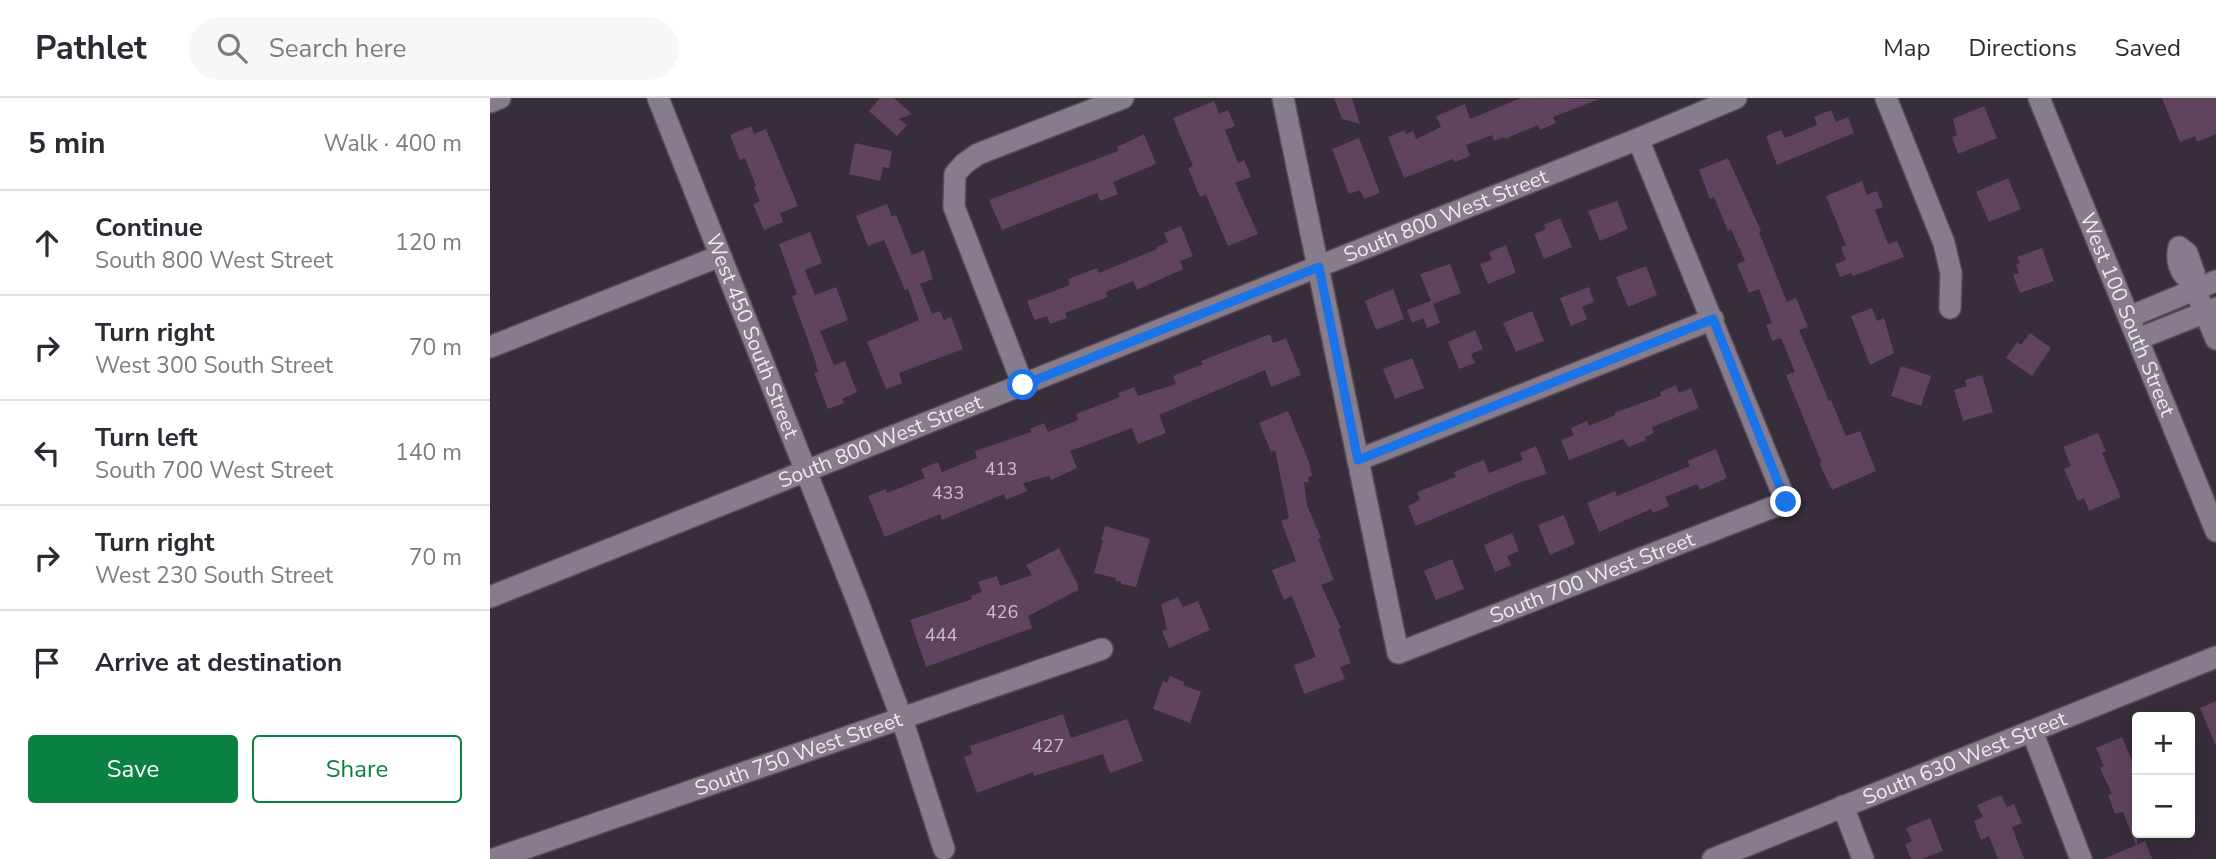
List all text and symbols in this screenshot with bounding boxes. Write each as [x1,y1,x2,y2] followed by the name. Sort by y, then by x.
[189,17,679,80] search box
[35,26,147,71] text: Pathlet
[213,29,251,67] icon: search
[269,31,406,66] text: Search here
[1883,32,1930,64] text: Map
[1968,32,2077,64] text: Directions
[2115,32,2181,64] text: Saved
[28,123,106,164] text: 5 min
[323,128,462,159] text: Walk · 400 m
[1340,162,1553,269] street label: South 800 West Street
[2073,209,2182,421] street label: West 100 South Street
[95,210,203,245] text: Continue
[28,224,66,262] icon: ahead
[395,227,462,258] text: 120 m
[699,230,806,443] street label: West 450 South Street
[95,245,333,276] text: South 800 West Street
[95,315,214,350] text: Turn right
[28,329,66,367] icon: right
[409,332,462,363] text: 70 m
[95,350,333,381] text: West 300 South Street
[1007,369,1038,400] route start
[774,388,987,495] street label: South 800 West Street
[95,420,198,455] text: Turn left
[28,434,66,472] icon: left
[395,437,462,468] text: 140 m
[95,455,333,486] text: South 700 West Street
[985,457,1017,481] house number: 413
[932,481,964,505] house number: 433
[1770,486,1801,517] route end
[95,525,214,560] text: Turn right
[1486,525,1699,630] street label: South 700 West Street
[28,539,66,577] icon: right
[409,542,462,573] text: 70 m
[95,560,333,591] text: West 230 South Street
[986,600,1018,624] house number: 426
[925,623,957,647] house number: 444
[28,644,66,682] icon: arrive
[95,645,342,680] text: Arrive at destination
[1858,704,2071,812] street label: South 630 West Street
[691,705,906,803] street label: South 750 West Street
[2132,712,2195,838] map controls
[2132,712,2195,775] button: +
[1032,734,1064,758] house number: 427
[28,735,238,803] button: Save
[252,735,462,803] button: Share
[2132,775,2195,838] button: −

